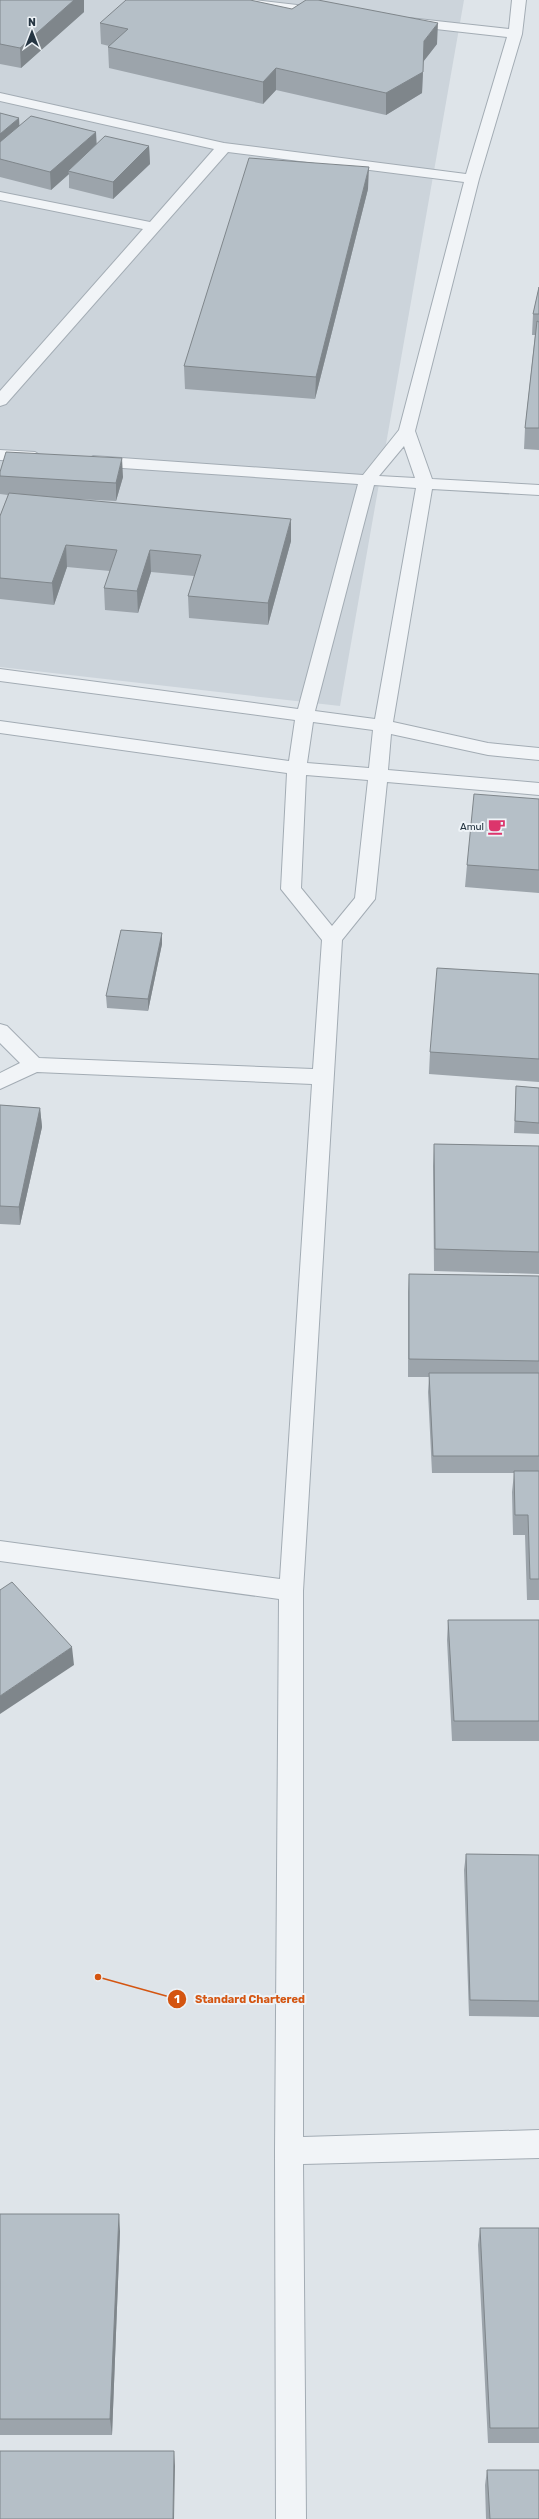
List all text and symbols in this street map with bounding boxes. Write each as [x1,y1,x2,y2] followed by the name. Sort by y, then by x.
[12,12,52,52] north arrow
[28,16,36,29] text: N
[487,817,507,837] cafe icon: Amul
[460,821,484,833] place label: Amul
[167,1987,313,2010] callout: Standard Chartered
[174,1992,180,2006] text: 1
[195,1993,305,2006] text: Standard Chartered

